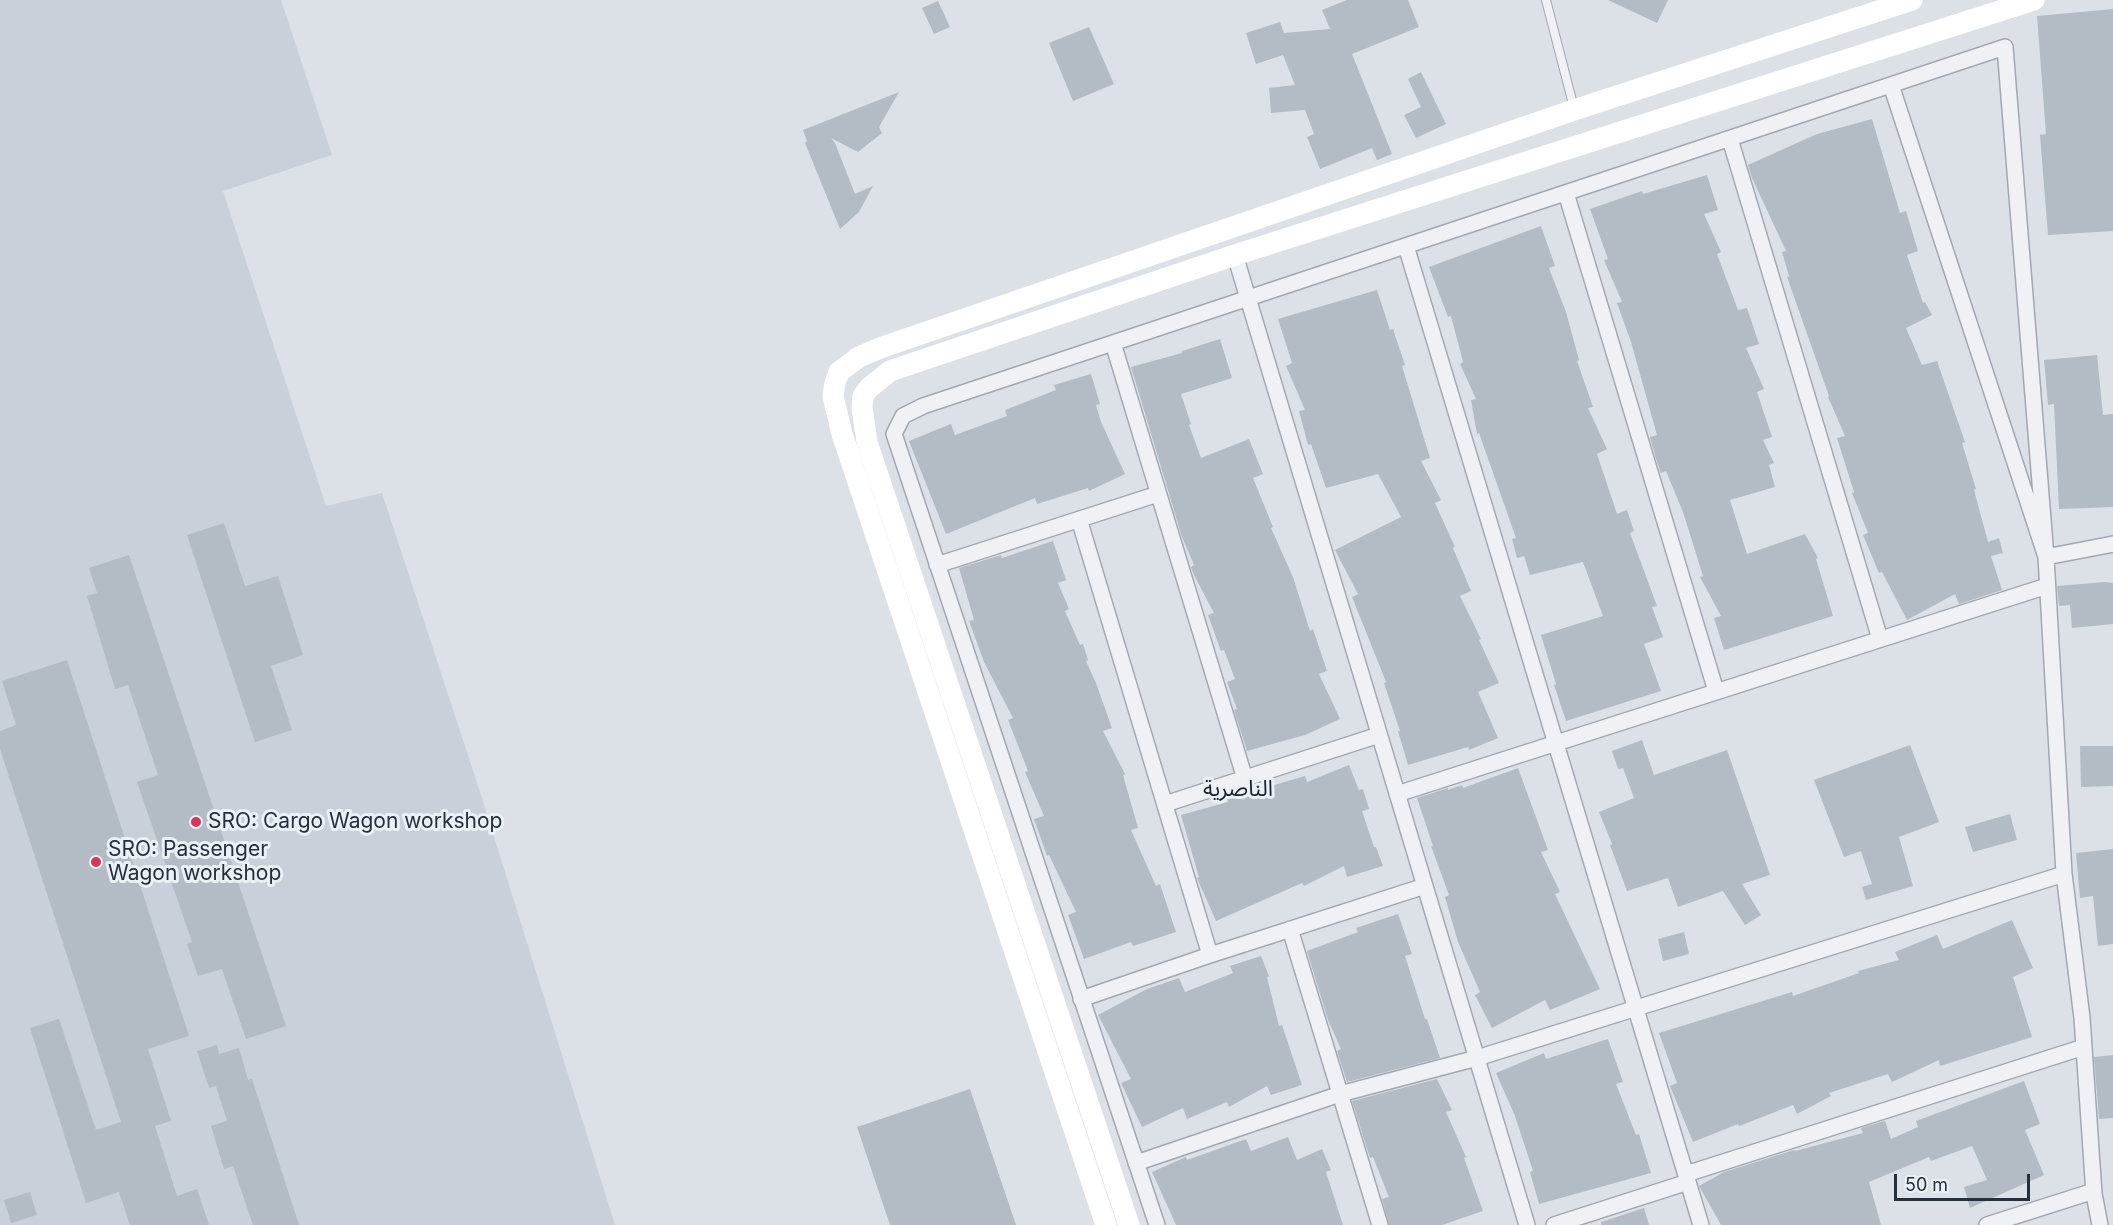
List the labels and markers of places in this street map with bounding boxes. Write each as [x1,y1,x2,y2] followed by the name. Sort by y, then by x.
[208,809,502,835] place label: SRO: Cargo Wagon workshop
[189,815,203,829] marker: SRO: Cargo Wagon workshop
[108,837,281,887] place label: SRO: Passenger Wagon workshop
[89,855,103,869] marker: SRO: Passenger Wagon workshop

